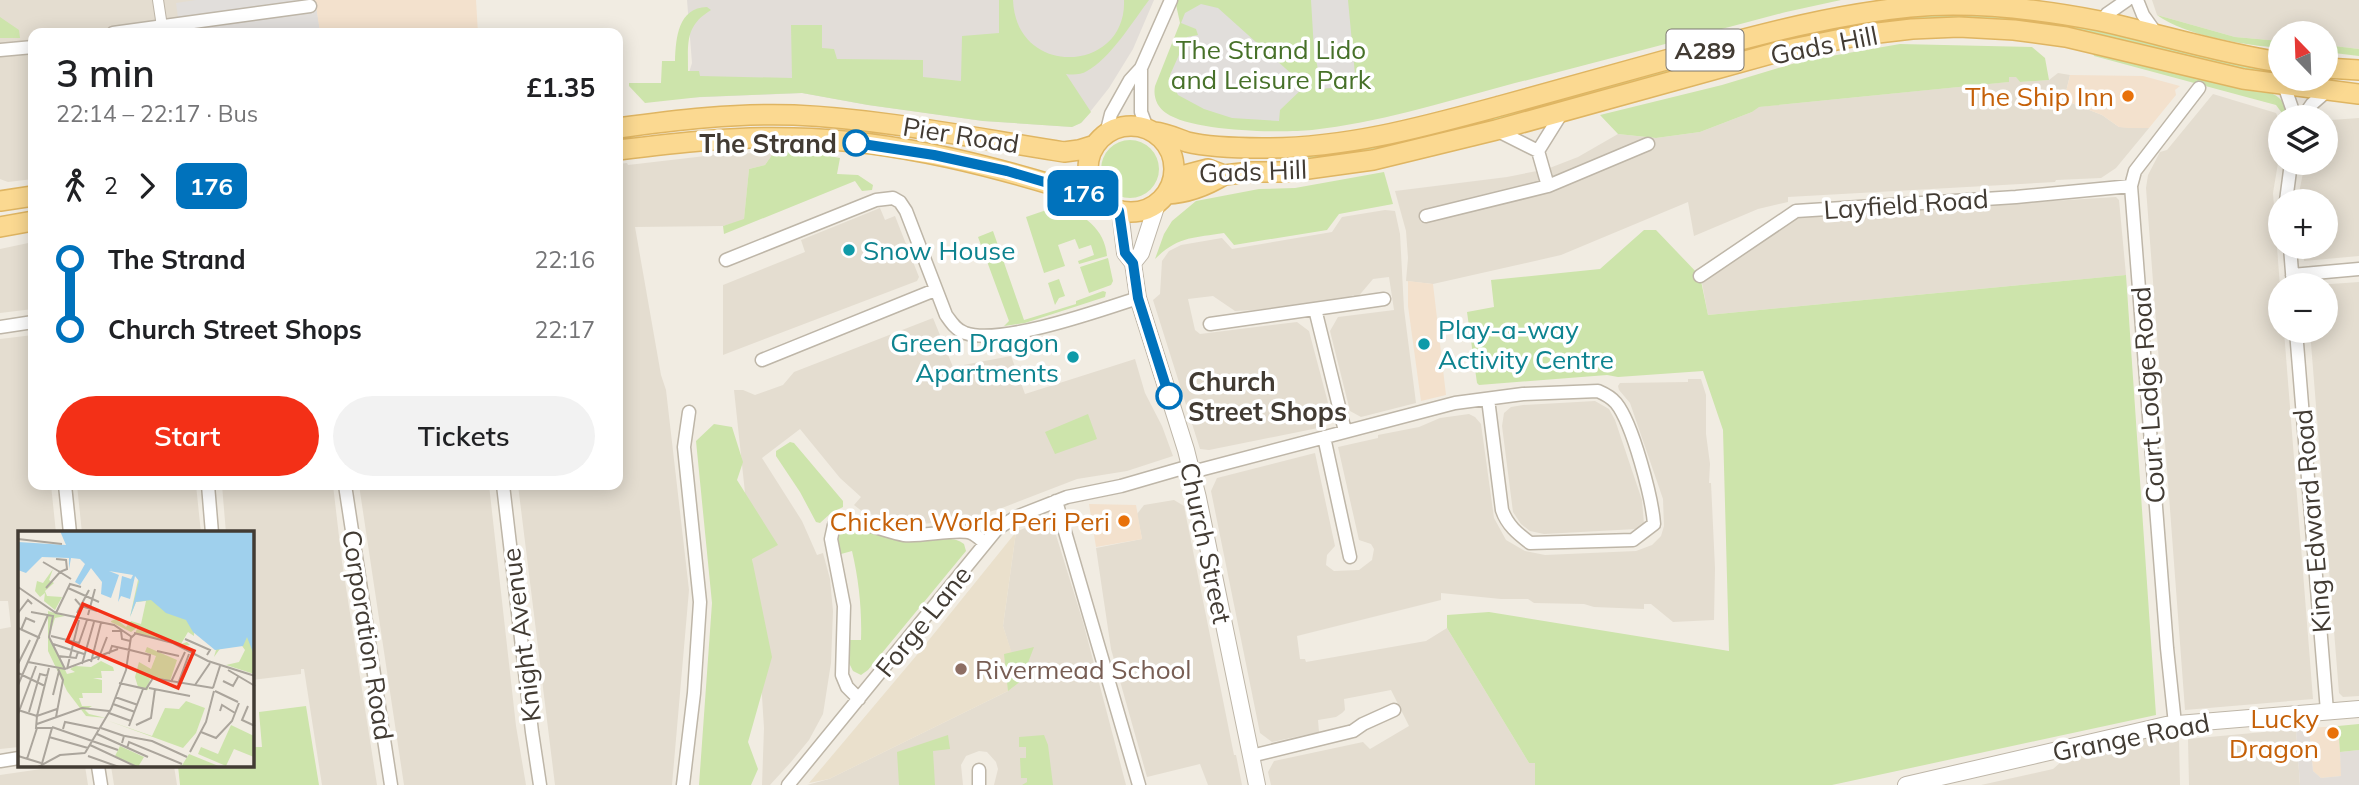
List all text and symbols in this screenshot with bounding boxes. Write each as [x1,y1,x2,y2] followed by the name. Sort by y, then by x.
[1768,18,1880,72] street label: Gads Hill
[2268,21,2338,91] north arrow
[2268,21,2338,343] map controls
[1666,30,1744,70] road number: A289
[1171,33,1372,96] park label: The Strand Lido and Leisure Park
[56,49,155,97] text: 3 min
[526,71,595,104] text: £1.35
[1965,80,2114,113] place label: The Ship Inn
[2120,88,2136,104] marker: The Ship Inn
[56,99,258,128] text: 22:14 – 22:17 · Bus
[2268,105,2338,175] button: layers
[901,110,1021,160] street label: Pier Road
[699,127,837,160] place label: The Strand
[843,130,869,156] marker: The Strand
[1198,153,1308,189] street label: Gads Hill
[56,167,94,205] icon: walk
[128,167,166,205] icon: forward
[1043,170,1123,216] line badge: 176
[104,171,118,200] text: 2
[190,171,233,201] text: 176
[1061,178,1105,208] text: 176
[1823,182,1989,226] street label: Layfield Road
[2268,189,2338,259] button: +
[863,234,1015,267] place label: Snow House
[841,242,857,258] marker: Snow House
[108,243,246,276] text: The Strand
[535,245,595,274] text: 22:16
[2268,273,2338,343] button: −
[2124,285,2172,505] street label: Court Lodge Road
[108,313,362,346] text: Church Street Shops
[1438,313,1614,376] place label: Play-a-way Activity Centre
[535,315,595,344] text: 22:17
[890,326,1059,389] place label: Green Dragon Apartments
[1416,336,1432,352] marker: Play-a-way Activity Centre
[1065,349,1081,365] marker: Green Dragon Apartments
[1188,365,1347,428] place label: Church Street Shops
[1156,383,1182,409] marker: Church Street Shops
[56,396,319,476] button: Start
[333,396,595,476] button: Tickets
[2286,408,2338,634] street label: King Edward Road
[1173,459,1239,627] street label: Church Street
[829,505,1110,538] place label: Chicken World Peri Peri
[1116,513,1132,529] marker: Chicken World Peri Peri
[335,528,401,742] street label: Corporation Road
[18,531,254,768] inset map
[494,546,548,724] street label: Knight Avenue
[868,559,978,683] street label: Forge Lane
[975,653,1192,686] place label: Rivermead School
[953,661,969,677] marker: Rivermead School
[2229,702,2319,765] place label: Lucky Dragon
[2050,706,2212,768] street label: Grange Road
[2325,725,2341,741] marker: Lucky Dragon

